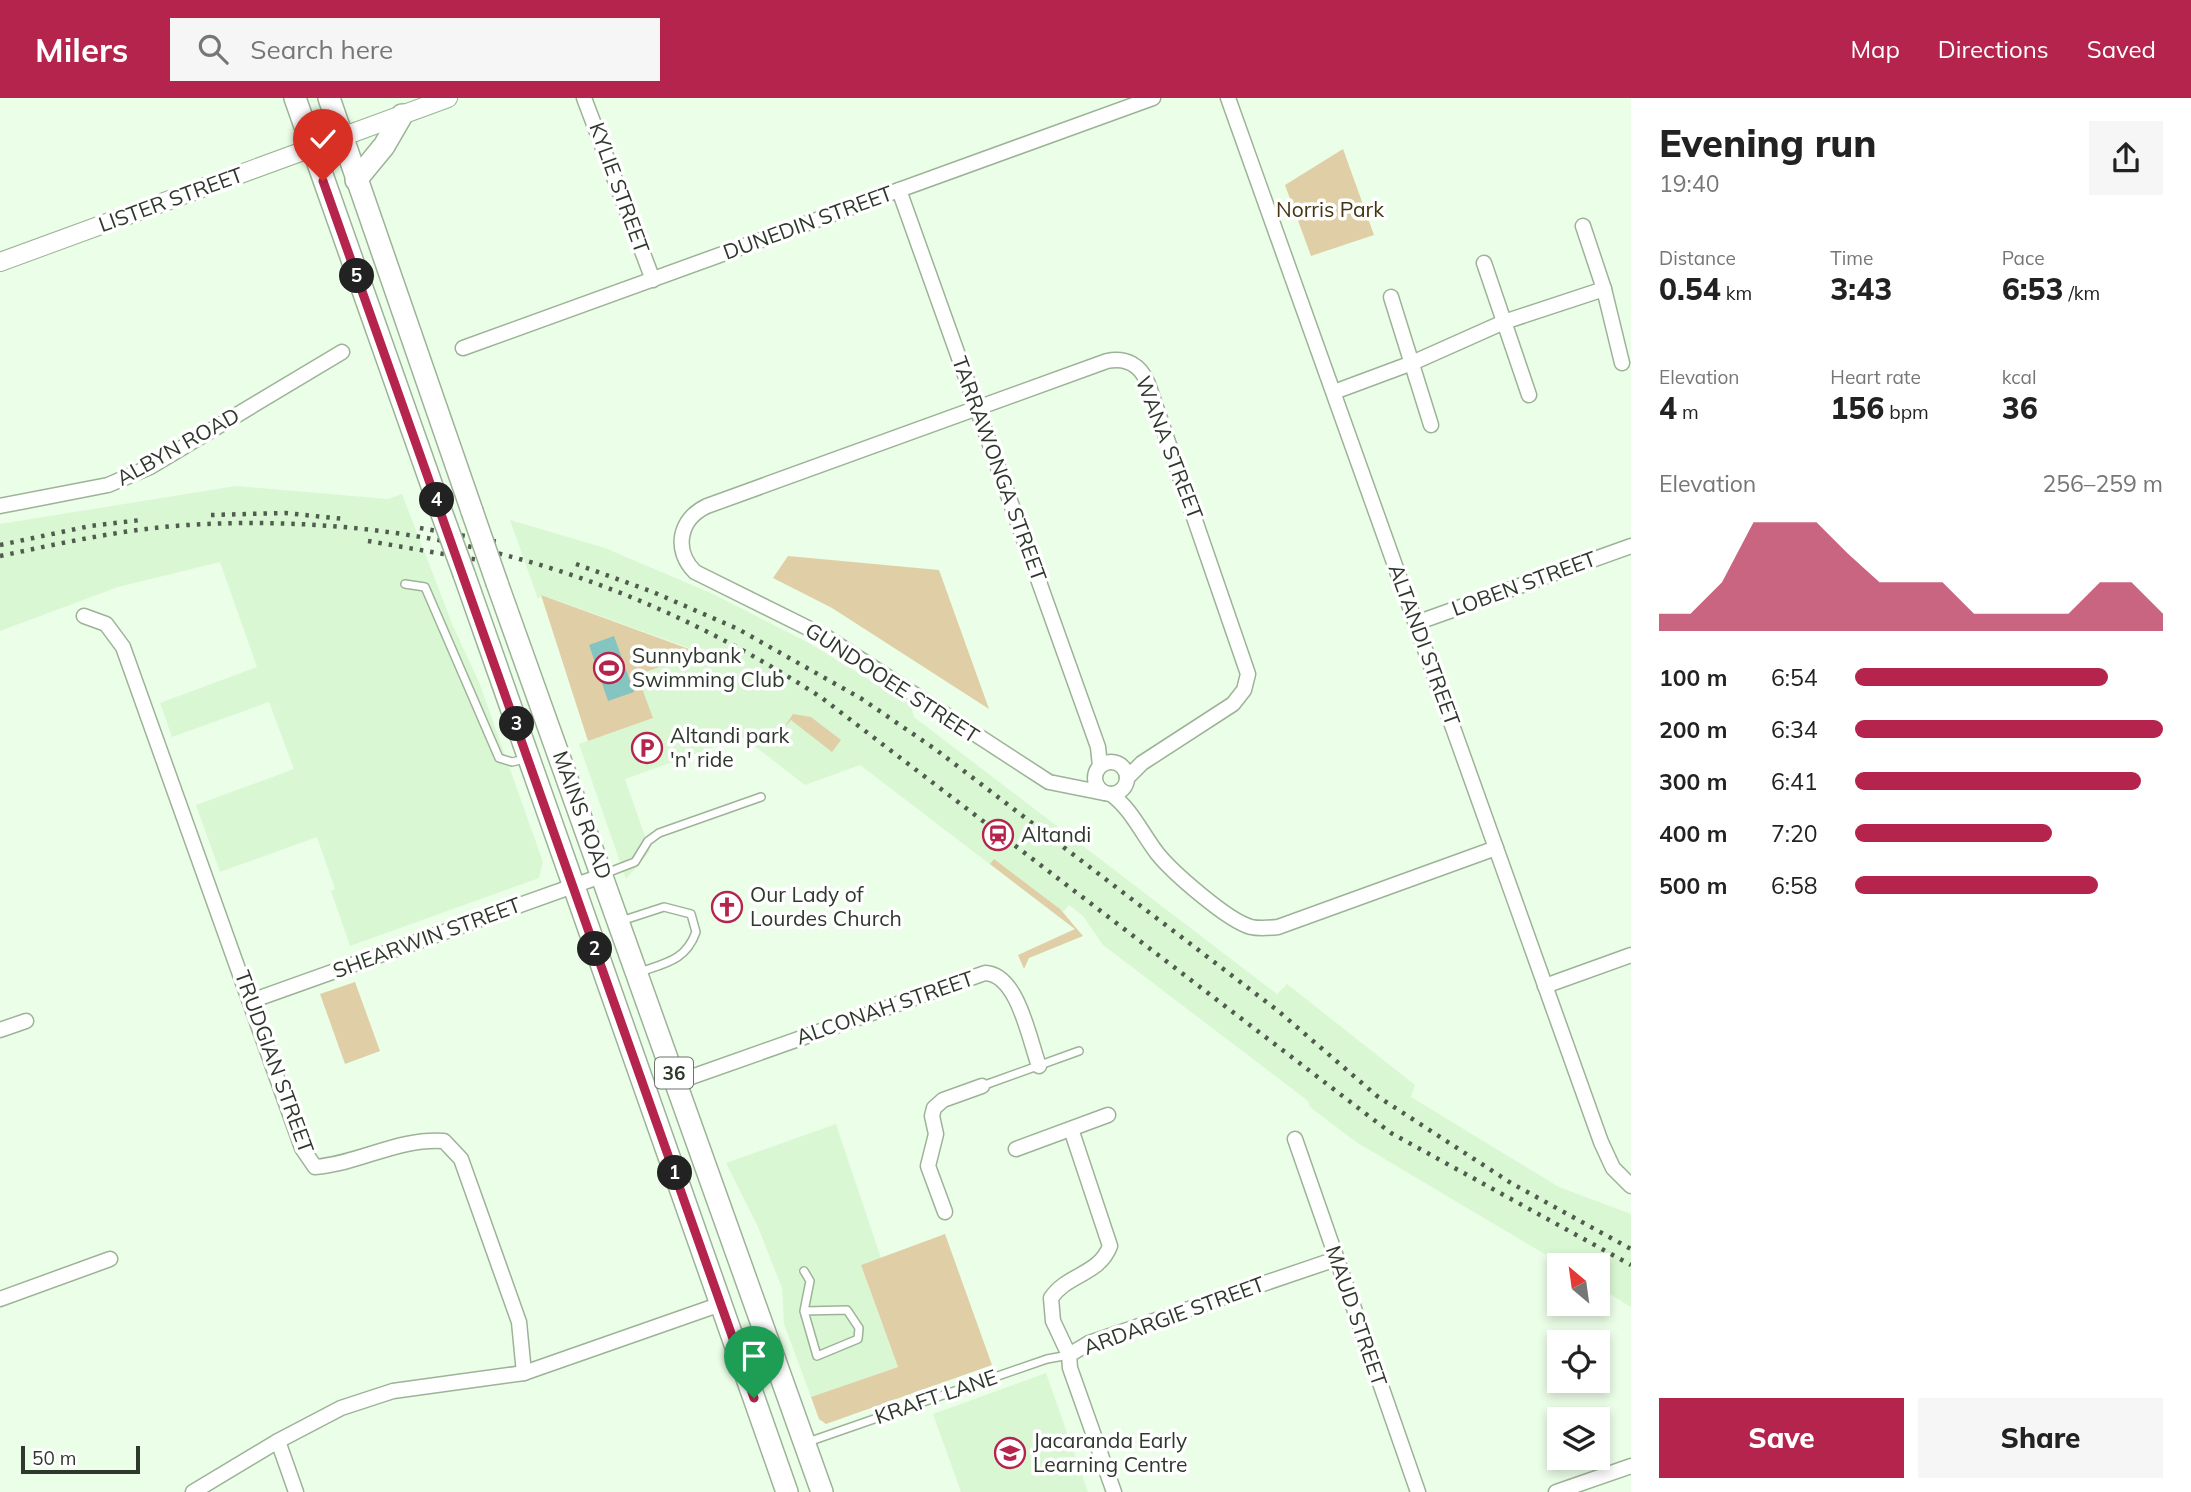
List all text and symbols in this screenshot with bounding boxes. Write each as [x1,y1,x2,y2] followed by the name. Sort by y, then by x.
[170,18,660,81] search box
[35,29,128,70] text: Milers
[194,30,232,68] icon: search
[250,33,393,66] text: Search here
[1850,34,1900,64] text: Map
[1938,34,2049,64] text: Directions
[2087,34,2156,64] text: Saved
[293,109,353,181] pin
[584,119,656,257] street label: KYLIE STREET
[1659,119,1877,167] text: Evening run
[304,120,342,158] icon: check
[2089,121,2163,195] button: share
[95,161,247,237] street label: LISTER STREET
[1659,169,1719,198] text: 19:40
[719,179,896,265] street label: DUNEDIN STREET
[1276,196,1384,222] park label: Norris Park
[1659,246,1736,270] text: Distance
[1830,246,1873,270] text: Time
[2002,246,2045,270] text: Pace
[340,258,374,294] pin: 5
[351,263,362,287] text: 5
[1659,270,1721,308] text: 0.54
[1830,270,1892,308] text: 3:43
[2002,270,2063,308] text: 6:53
[1721,281,1752,305] text: km
[2063,281,2100,305] text: /km
[947,352,1053,585] street label: TARRAWONGA STREET
[1659,365,1739,389] text: Elevation
[1830,365,1921,389] text: Heart rate
[2002,365,2036,389] text: kcal
[1131,372,1209,523] street label: WANA STREET
[1659,389,1677,427] text: 4
[1830,389,1884,427] text: 156
[2002,389,2038,427] text: 36
[1677,400,1699,424] text: m
[1884,400,1929,424] text: bpm
[111,402,244,491] street label: ALBYN ROAD
[1659,469,1756,498] text: Elevation
[2042,469,2163,498] text: 256–259 m
[420,482,454,518] pin: 4
[431,487,442,511] text: 4
[1448,545,1600,621] street label: LOBEN STREET
[1384,560,1466,729] street label: ALTANDI STREET
[801,616,984,748] street label: GUNDOOEE STREET
[632,642,785,692] place label: Sunnybank Swimming Club
[592,651,626,685] sports icon: Sunnybank Swimming Club
[1659,663,1727,692] text: 100 m
[1771,663,1818,692] text: 6:54
[500,706,534,742] pin: 3
[511,711,522,735] text: 3
[1659,715,1727,744] text: 200 m
[1771,715,1818,744] text: 6:34
[670,722,790,772] place label: Altandi park 'n' ride
[630,731,664,765] parking icon: Altandi park 'n' ride
[548,747,618,882] street label: MAINS ROAD
[1659,767,1727,796] text: 300 m
[1771,767,1818,796] text: 6:41
[981,818,1015,852] station icon: Altandi
[1659,819,1727,848] text: 400 m
[1771,819,1818,848] text: 7:20
[1021,821,1091,847] place label: Altandi
[1659,871,1727,900] text: 500 m
[1771,871,1818,900] text: 6:58
[750,881,902,931] place label: Our Lady of Lourdes Church
[710,890,744,924] church icon: Our Lady of Lourdes Church
[329,891,524,983] street label: SHEARWIN STREET
[578,932,612,966] pin: 2
[589,936,600,960] text: 2
[792,964,977,1050] street label: ALCONAH STREET
[230,967,320,1157] street label: TRUDGIAN STREET
[655,1057,693,1088] road number: 36
[658,1156,692,1190] pin: 1
[669,1160,680,1184] text: 1
[1321,1242,1393,1390] street label: MAUD STREET
[1547,1253,1610,1316] north arrow
[1547,1253,1610,1470] map controls
[1079,1270,1268,1360] street label: ARDARGIE STREET
[724,1326,784,1398] pin
[1547,1330,1610,1393] button: locate
[735,1337,773,1375] icon: arrive
[871,1363,1000,1429] street label: KRAFT LANE
[1659,1398,1904,1478] button: Save
[1918,1398,2163,1478] button: Share
[1547,1407,1610,1470] button: layers
[1033,1427,1187,1477] place label: Jacaranda Early Learning Centre
[993,1436,1027,1470] school or university icon: Jacaranda Early Learning Centre
[21,1443,140,1475] scale bar
[32,1446,76,1470] text: 50 m

